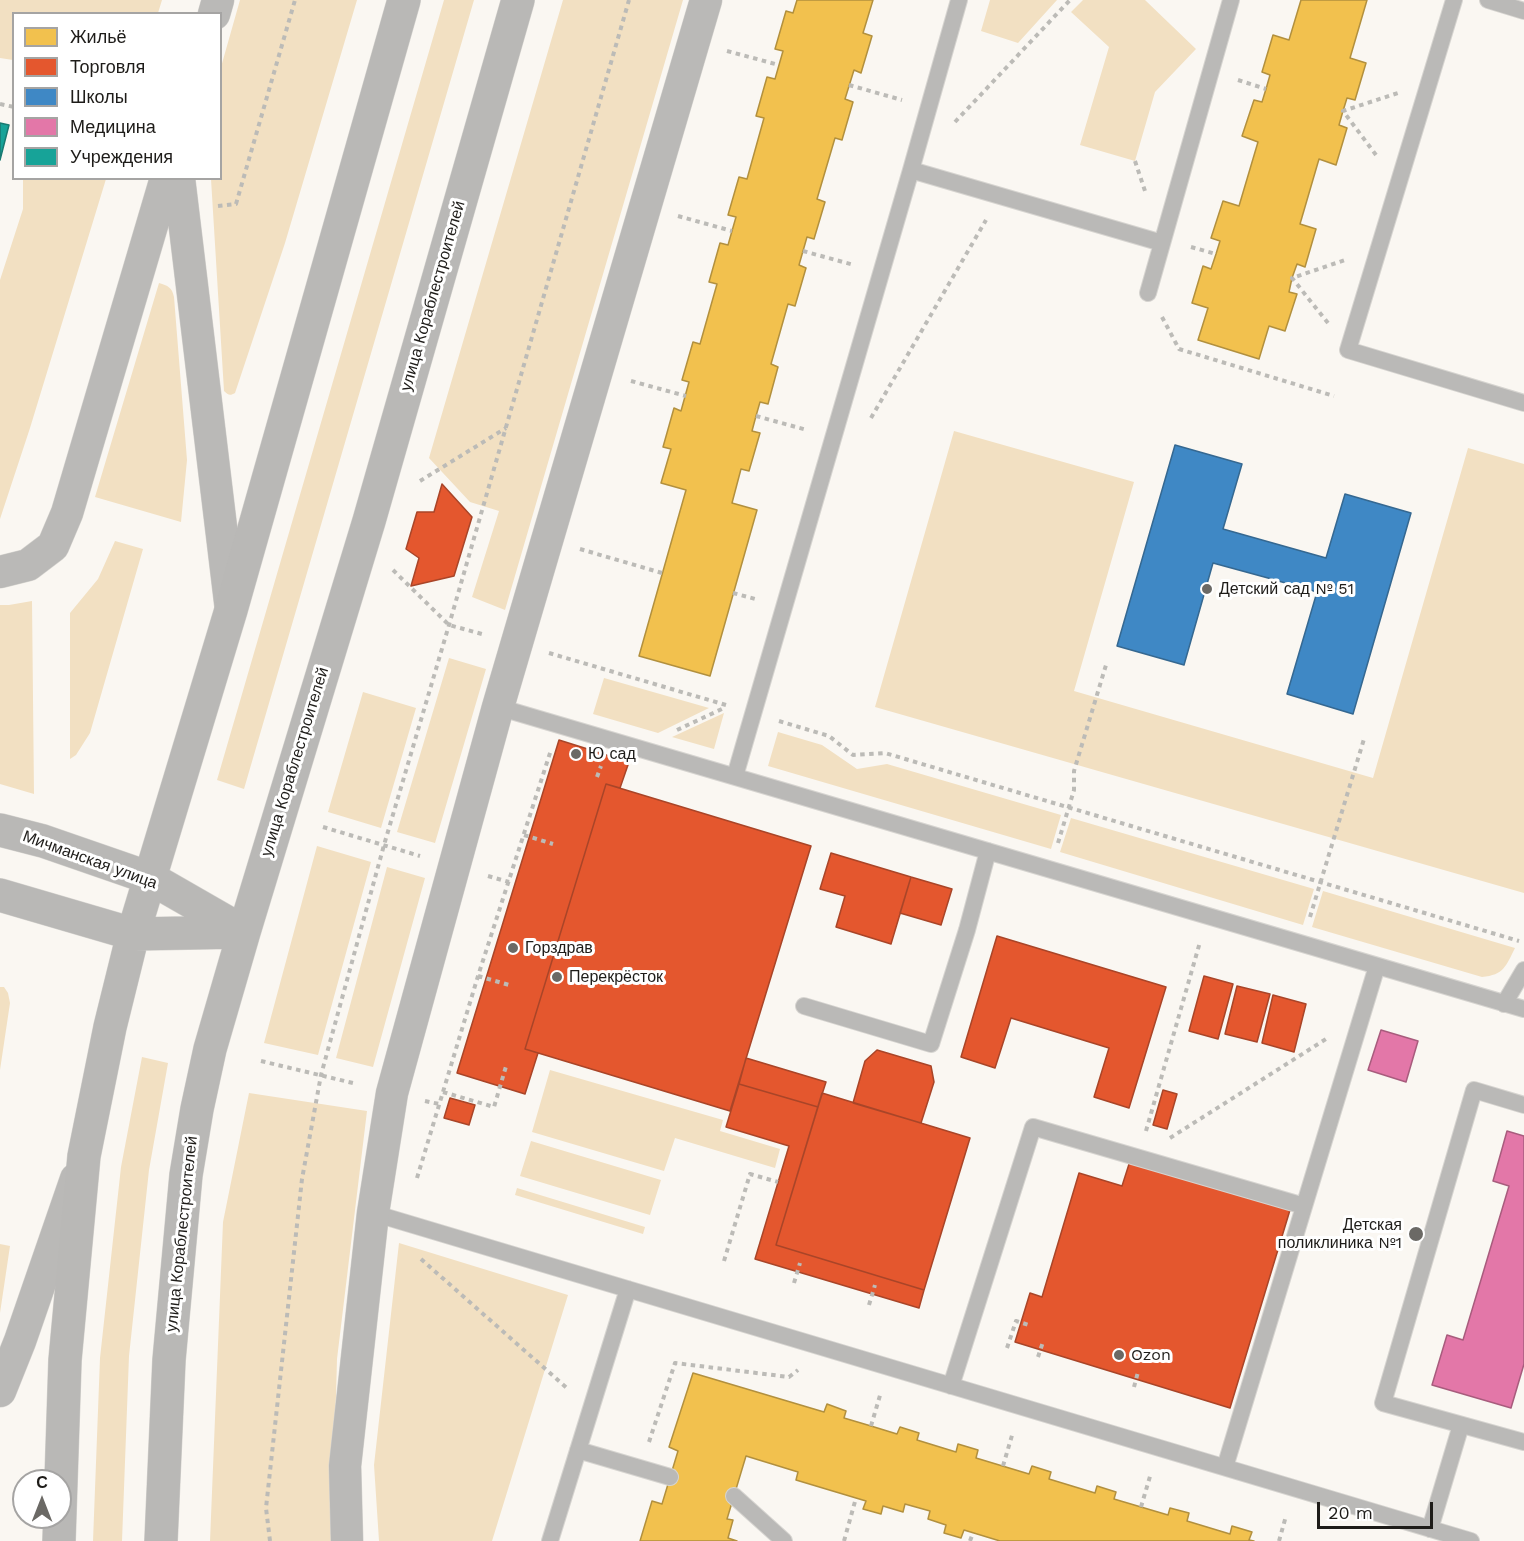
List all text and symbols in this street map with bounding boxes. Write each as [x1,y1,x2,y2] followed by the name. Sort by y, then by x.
[12,12,222,180] legend
[70,26,127,47] text: Жильё
[70,56,145,77] text: Торговля
[70,86,128,107] text: Школы
[70,116,156,137] text: Медицина
[70,146,173,167] text: Учреждения
[397,199,469,393] street label: улица Кораблестроителей
[1219,579,1354,599] place label: Детский сад № 51
[1200,582,1214,596] marker: Детский сад № 51
[257,665,333,859] street label: улица Кораблестроителей
[588,744,636,764] place label: Ю сад
[569,747,583,761] marker: Ю сад
[20,827,160,893] street label: Мичманская улица
[525,938,593,958] place label: Горздрав
[506,941,520,955] marker: Горздрав
[569,967,663,987] place label: Перекрёсток
[550,970,564,984] marker: Перекрёсток
[162,1135,202,1333] street label: улица Кораблестроителей
[1278,1215,1402,1253] place label: Детская поликлиника №1
[1407,1225,1425,1243] marker: Детская поликлиника №1
[1131,1345,1171,1365] place label: Ozon
[1112,1348,1126,1362] marker: Ozon
[12,1469,72,1529] north arrow
[36,1473,48,1492] text: С
[1320,1490,1436,1528] scale bar
[1328,1502,1373,1523] text: 20 m

